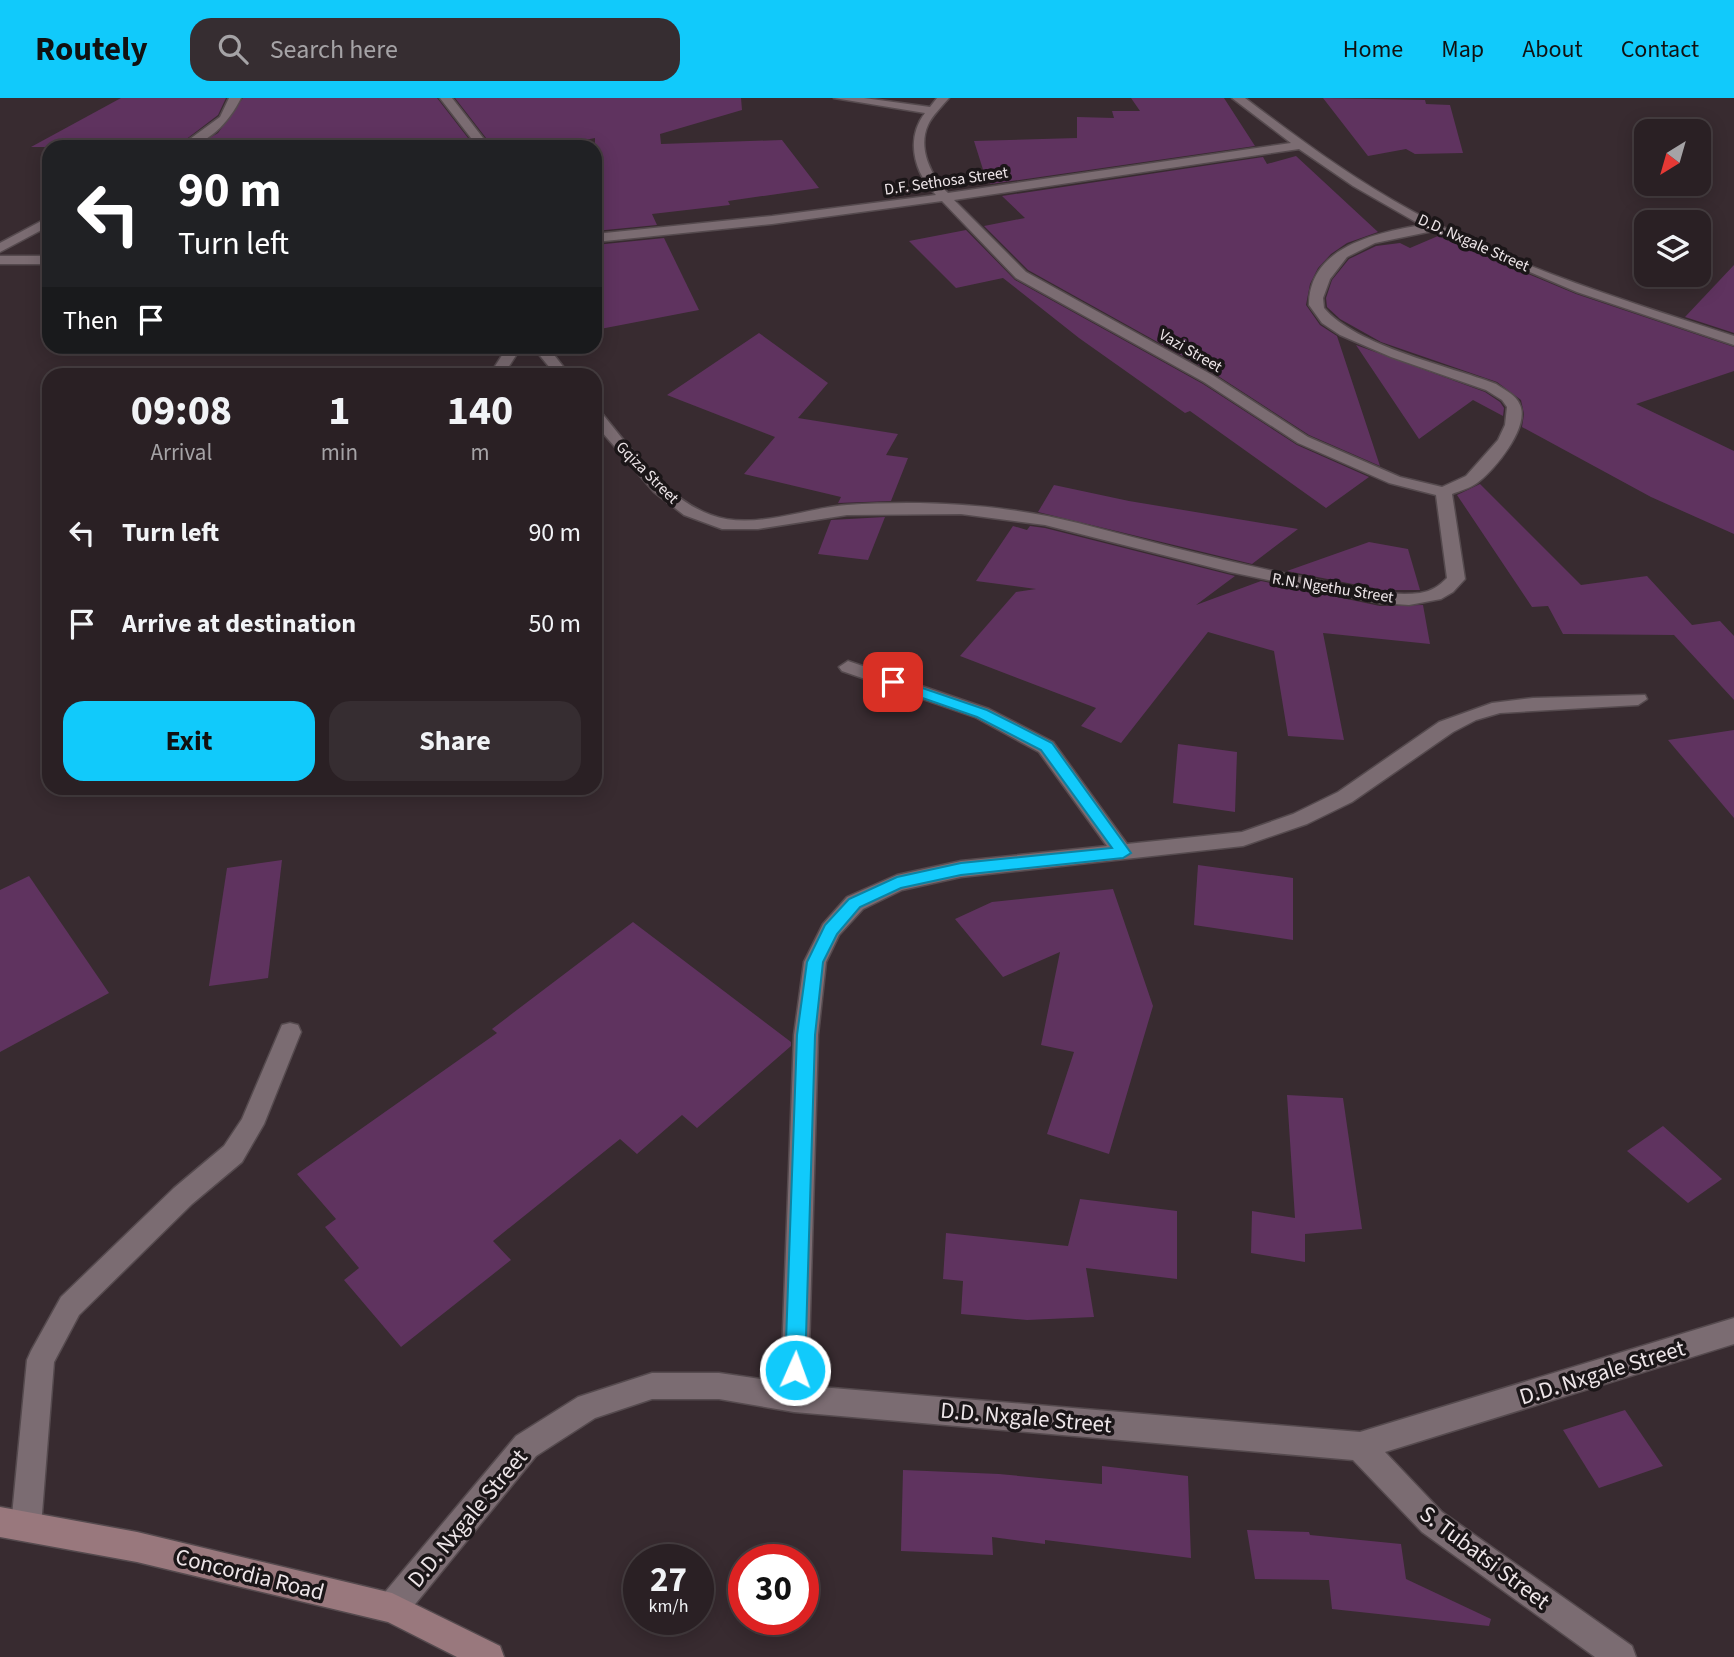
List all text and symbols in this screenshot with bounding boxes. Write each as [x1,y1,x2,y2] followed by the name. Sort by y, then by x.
[190,18,680,81] search box
[35,26,148,73] text: Routely
[214,30,252,68] icon: search
[270,31,398,68] text: Search here
[1343,32,1403,67] text: Home
[1441,32,1484,67] text: Map
[1522,32,1583,67] text: About
[1621,32,1699,67] text: Contact
[1634,119,1712,196] north arrow
[1634,119,1711,287] map controls
[178,156,282,226] text: 90 m
[883,161,1010,201] street label: D.F. Sethosa Street
[63,168,154,259] icon: left
[1415,209,1533,278] street label: D.D. Nxgale Street
[1634,210,1711,287] button: layers
[178,221,289,267] text: Turn left
[132,301,170,339] icon: arrive
[63,302,118,339] text: Then
[1155,324,1227,378] street label: Vazi Street
[131,381,232,441] text: 09:08
[328,381,350,441] text: 1
[447,381,513,441] text: 140
[150,436,212,469] text: Arrival
[321,436,358,469] text: min
[470,436,490,469] text: m
[611,436,684,509] street label: Gqiza Street
[63,514,101,552] icon: left
[122,514,219,551] text: Turn left
[528,514,581,551] text: 90 m
[1271,568,1396,609] street label: R.N. Ngethu Street
[63,605,101,643] icon: arrive
[122,605,356,642] text: Arrive at destination
[528,605,581,642] text: 50 m
[863,652,923,712] pin
[874,663,912,701] icon: arrive
[63,701,315,781] button: Exit
[329,701,581,781] button: Share
[1515,1332,1689,1413] street label: D.D. Nxgale Street
[758,1333,832,1407] position arrow
[939,1394,1113,1441] street label: D.D. Nxgale Street
[400,1442,535,1595] street label: D.D. Nxgale Street
[1413,1498,1557,1617] street label: S. Tubatsi Street
[172,1540,328,1609] street label: Concordia Road
[728,1544,819,1635] speed limit sign: 30
[650,1555,687,1605] text: 27
[649,1594,688,1619] text: km/h

